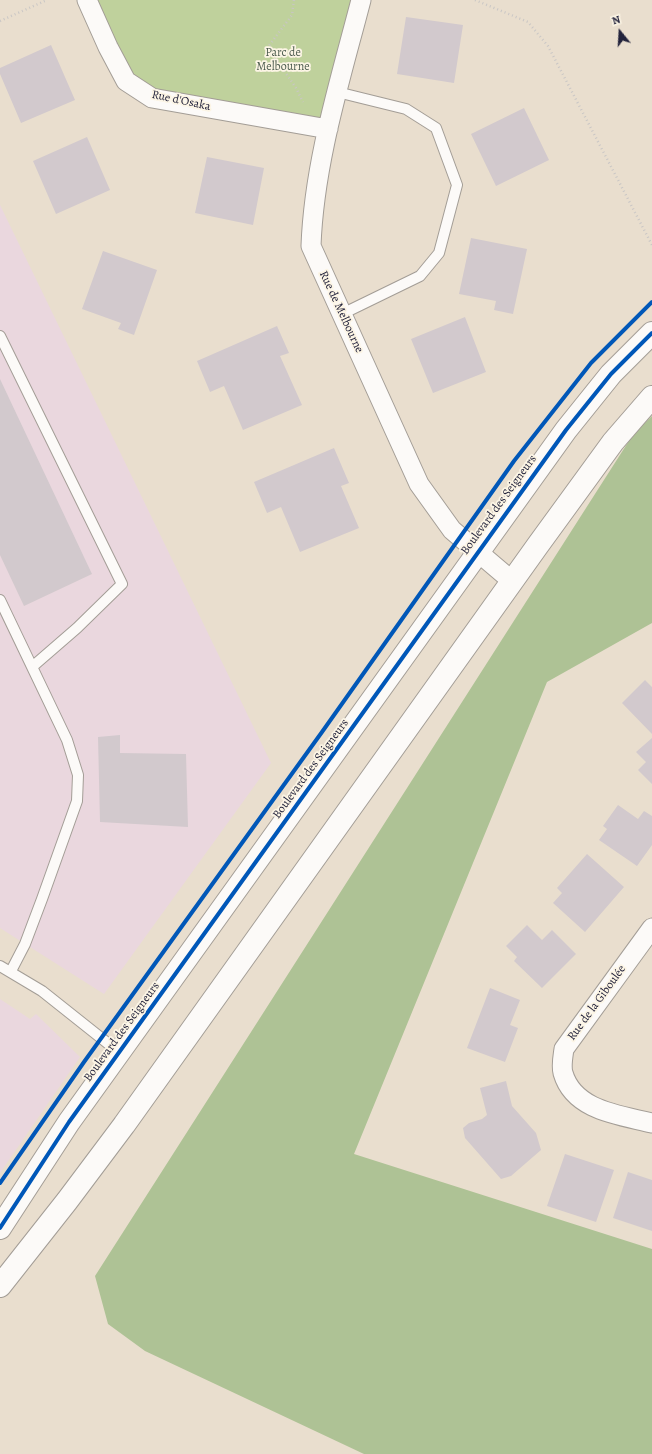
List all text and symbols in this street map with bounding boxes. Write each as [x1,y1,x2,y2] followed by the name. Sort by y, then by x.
[600,12,640,52] north arrow
[610,12,622,28] text: N
[256,46,310,74] park label: Parc de Melbourne
[150,88,212,114] street label: Rue d'Osaka
[316,269,366,355] street label: Rue de Melbourne
[458,452,540,558] street label: Boulevard des Seigneurs
[270,716,352,822] street label: Boulevard des Seigneurs
[565,962,629,1044] street label: Rue de la Giboulée
[81,979,163,1085] street label: Boulevard des Seigneurs

